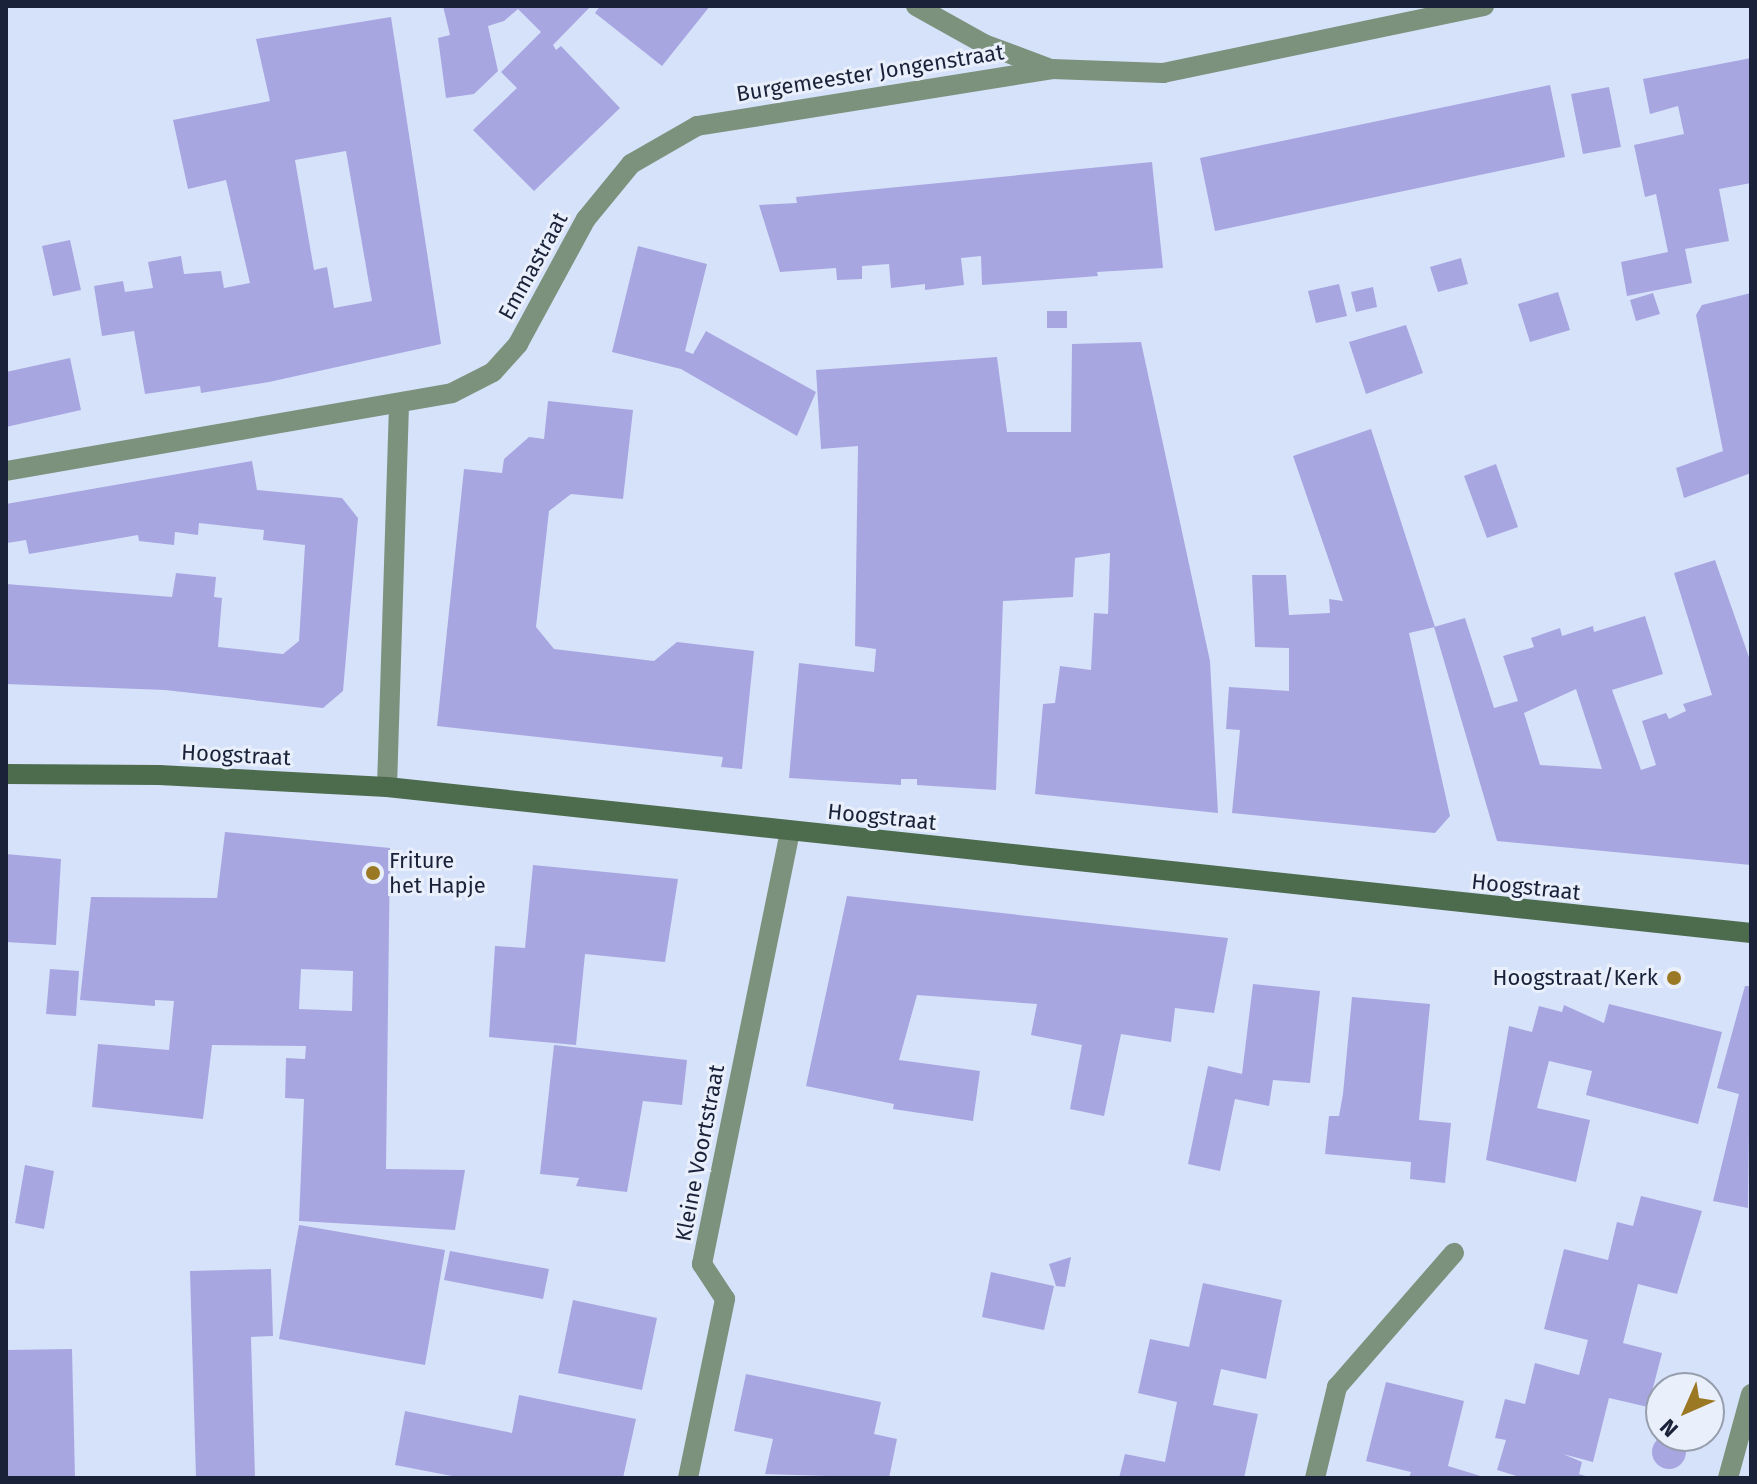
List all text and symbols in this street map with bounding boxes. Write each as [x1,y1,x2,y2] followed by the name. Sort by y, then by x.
[734,39,1006,107] street label: Burgemeester Jongenstraat
[493,208,573,324] street label: Emmastraat
[181,739,291,771] street label: Hoogstraat
[826,798,938,836] street label: Hoogstraat
[389,847,486,898] place label: Friture het Hapje
[364,864,382,882] marker: Friture het Hapje
[1470,868,1582,906] street label: Hoogstraat
[1493,965,1658,991] place label: Hoogstraat/Kerk
[1665,969,1683,987] marker: Hoogstraat/Kerk
[670,1062,730,1244] street label: Kleine Voortstraat
[1645,1372,1725,1452] north arrow
[1654,1413,1684,1443] text: N

